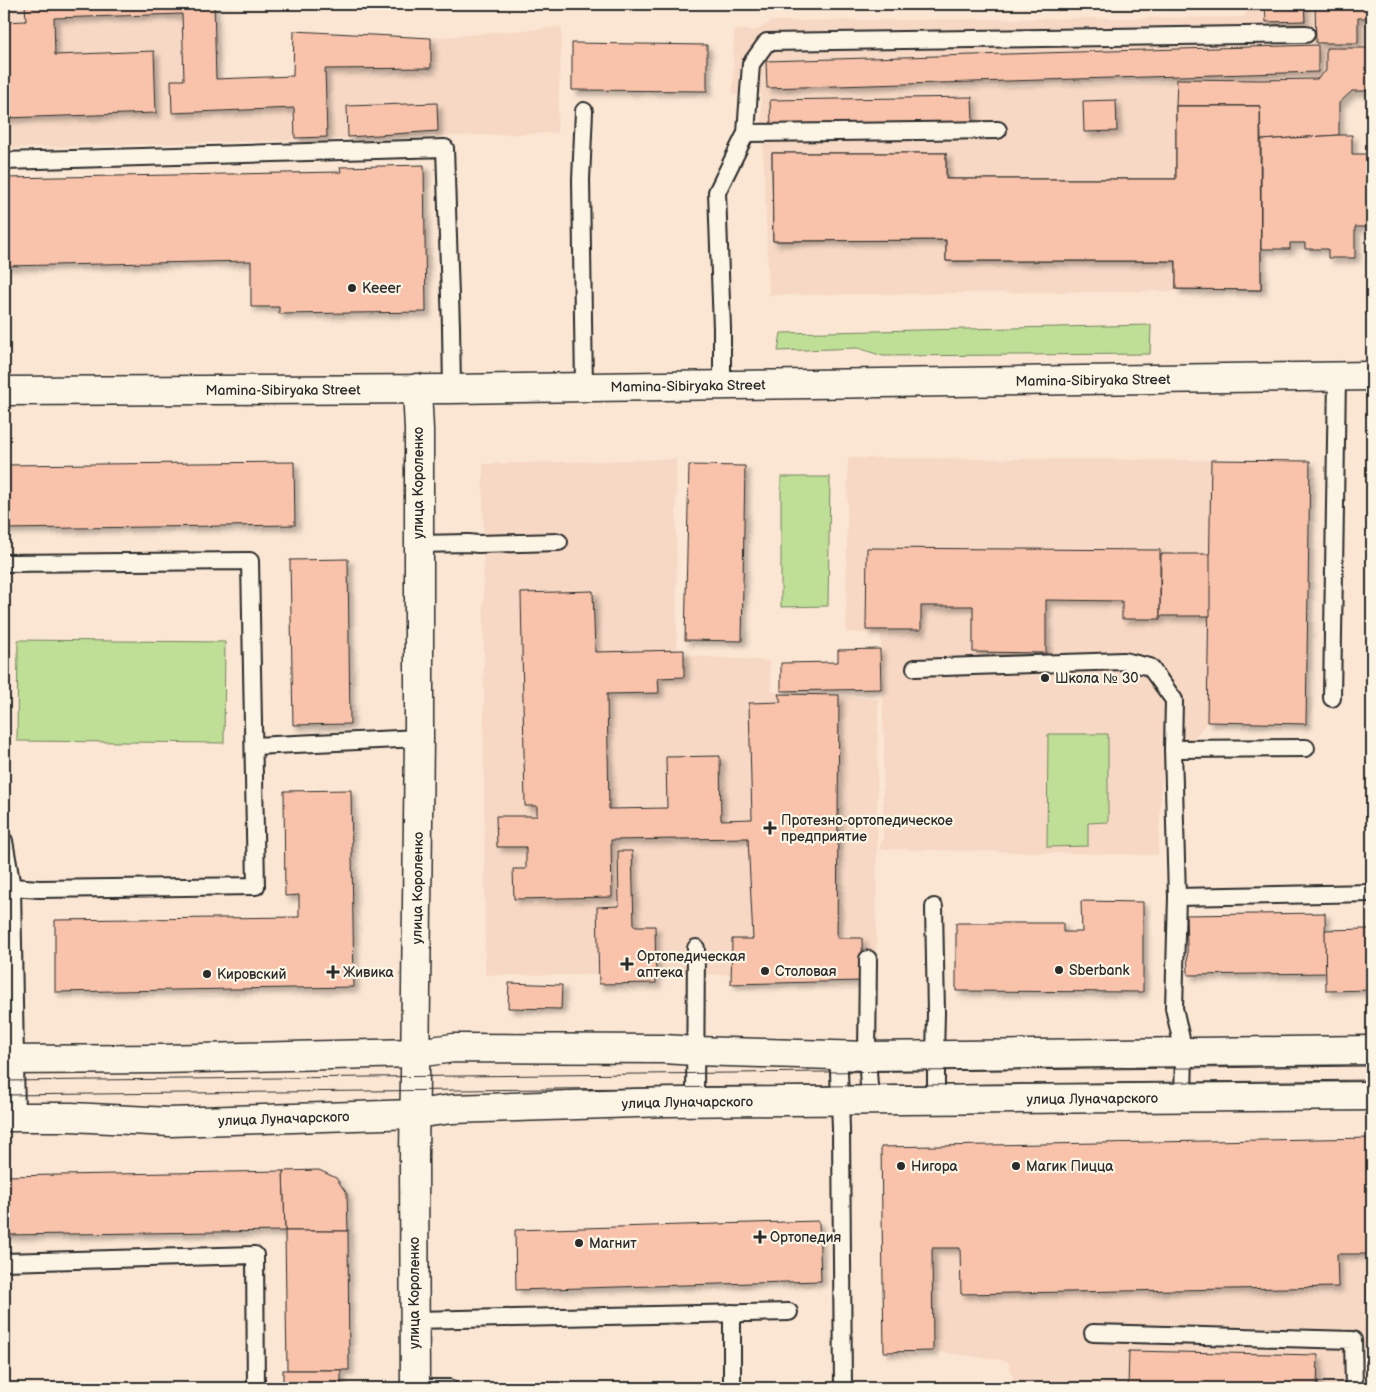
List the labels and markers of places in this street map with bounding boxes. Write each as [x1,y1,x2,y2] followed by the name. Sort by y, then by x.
[362,280,402,297] place label: Keeer
[346,282,358,294] marker: Keeer
[1055,670,1139,687] place label: Школа № 30
[1039,672,1051,684] marker: Школа № 30
[781,812,953,845] place label: Протезно-ортопедическое предприятие
[763,821,777,835] marker: Протезно-ортопедическое предприятие
[637,948,746,981] place label: Ортопедическая аптека
[621,958,633,970] marker: Ортопедическая аптека
[1069,962,1129,979] place label: Sberbank
[775,963,837,980] place label: Столовая
[343,964,394,981] place label: Живика
[1053,964,1065,976] marker: Sberbank
[759,965,771,977] marker: Столовая
[217,966,287,983] place label: Кировский
[327,966,339,978] marker: Живика
[201,968,213,980] marker: Кировский
[911,1158,959,1175] place label: Нигора
[1026,1158,1114,1175] place label: Магик Пицца
[895,1160,907,1172] marker: Нигора
[1010,1160,1022,1172] marker: Магик Пицца
[770,1229,841,1246] place label: Ортопедия
[754,1231,766,1243] marker: Ортопедия
[589,1235,637,1252] place label: Магнит
[573,1237,585,1249] marker: Магнит

